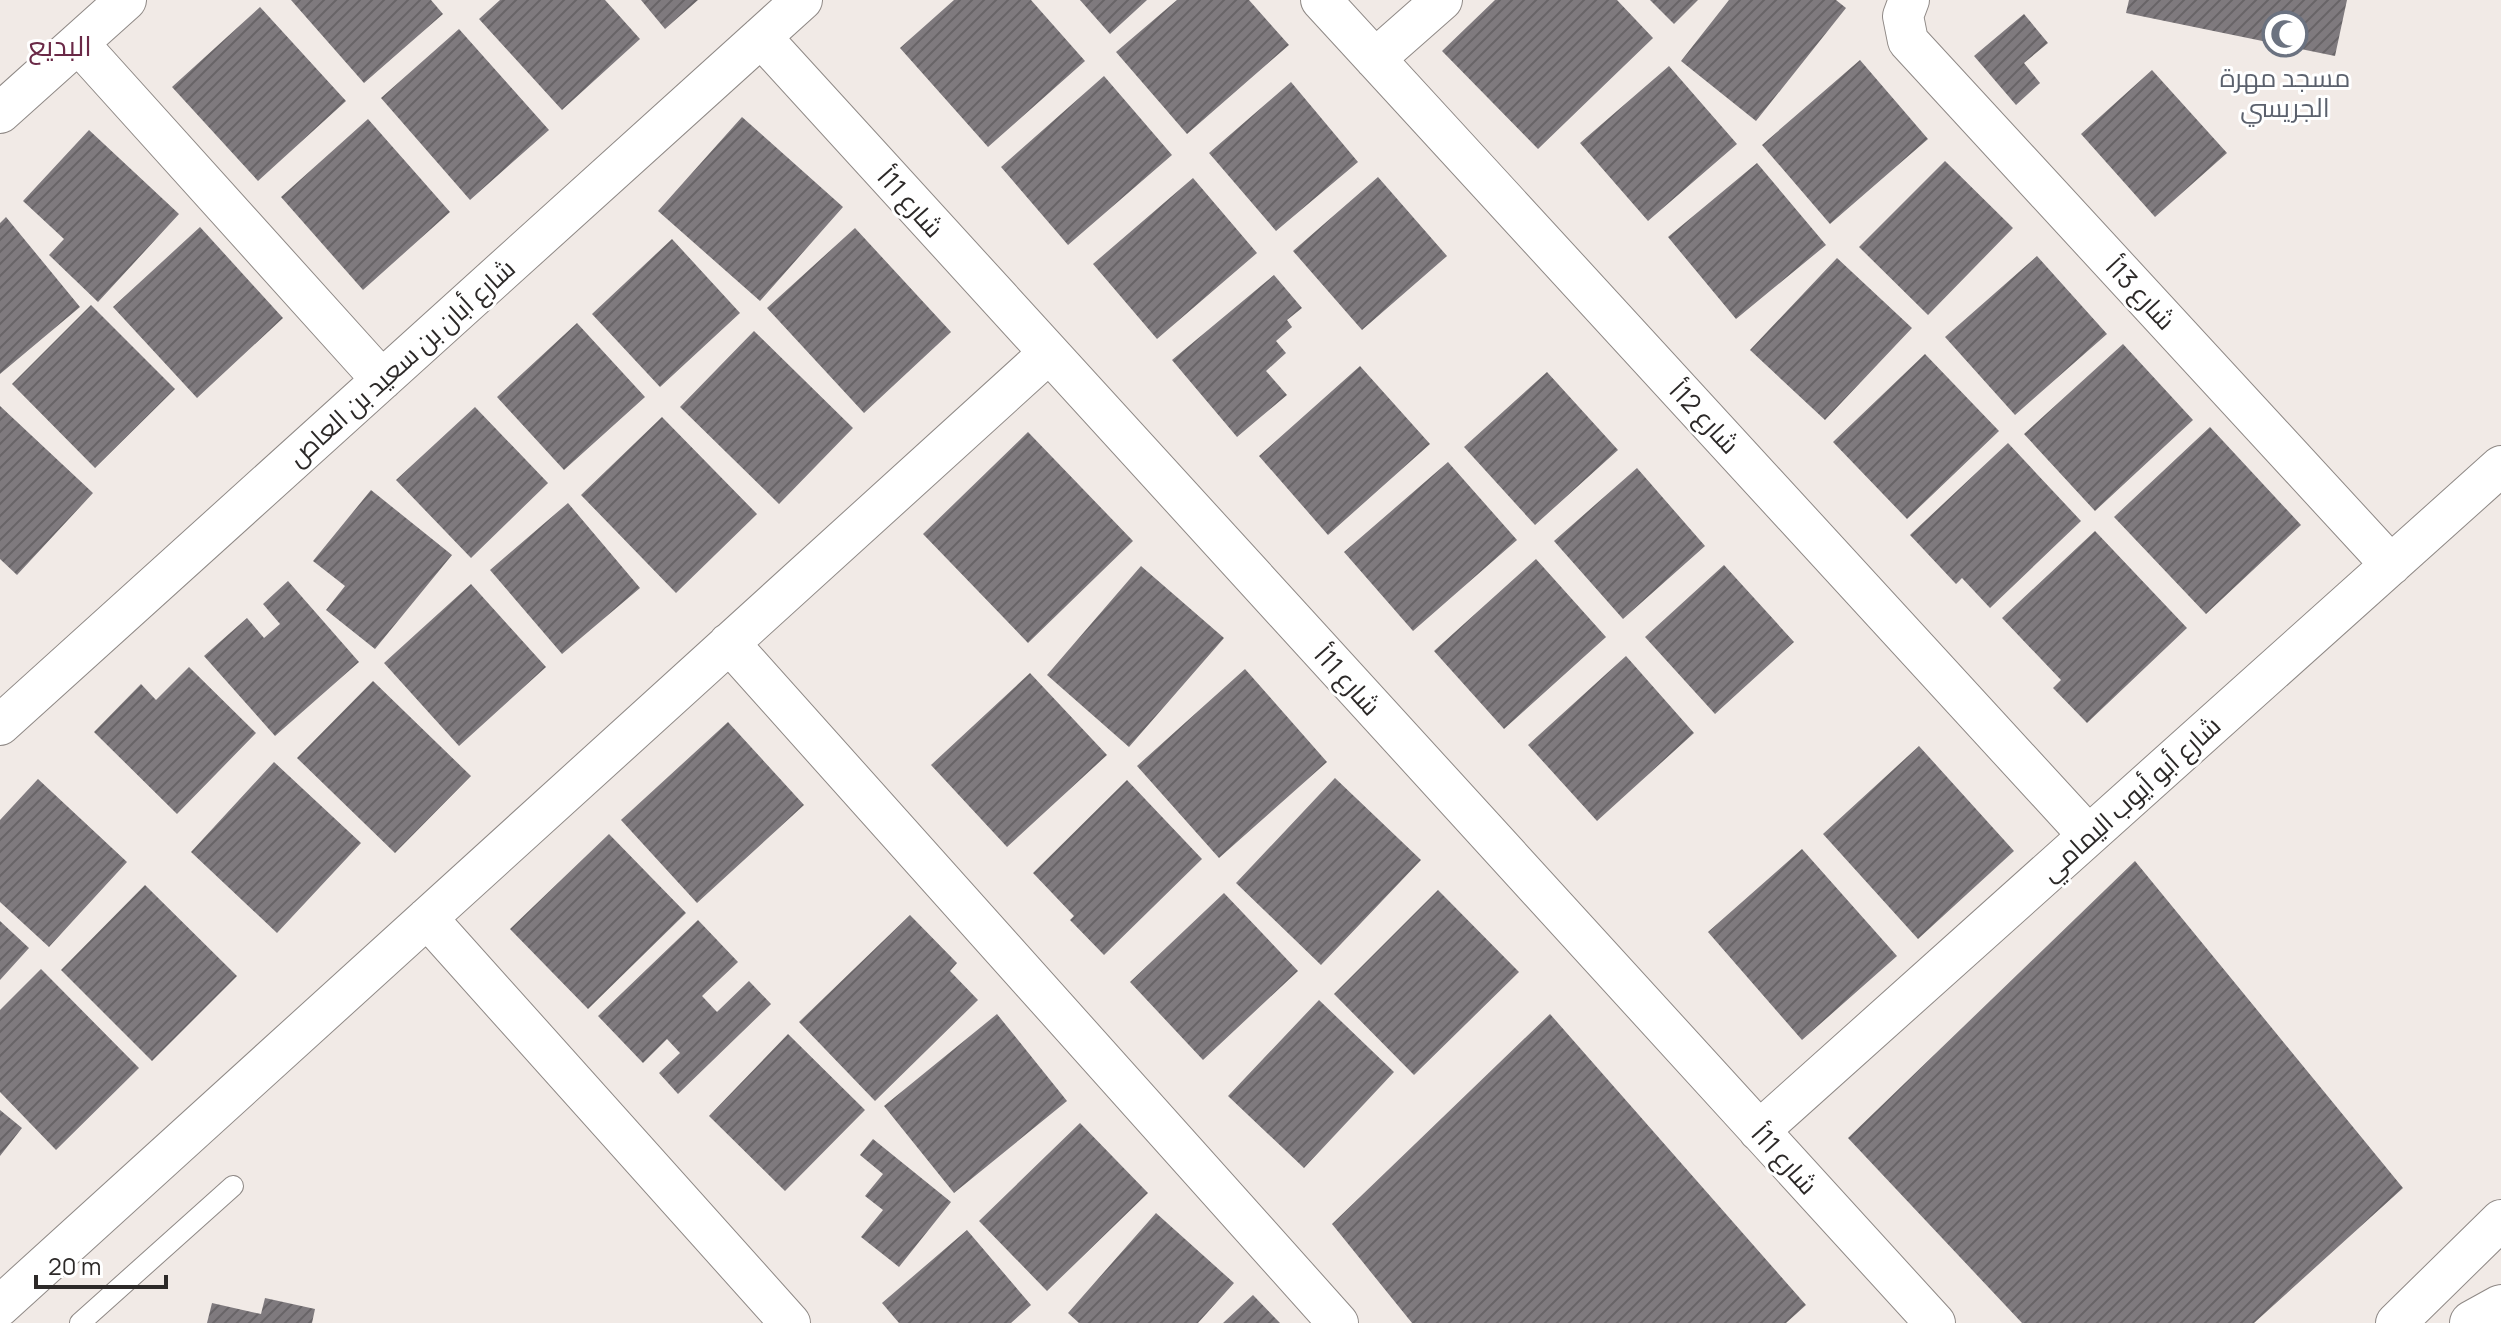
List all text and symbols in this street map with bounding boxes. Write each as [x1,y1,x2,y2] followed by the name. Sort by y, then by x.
[2261,10,2309,58] mosque icon: مسجد مهرة الجريسي
[28,26,92,65] district label: البديع
[2220,59,2350,127] place label: مسجد مهرة الجريسي
[870,159,952,245] street label: شارع 11أ
[2098,249,2184,337] street label: شارع 13أ
[280,250,522,474] street label: شارع أبان بن سعيد بن العاص
[1662,373,1748,461] street label: شارع 12أ
[1307,637,1389,723] street label: شارع 11أ
[2032,707,2231,892] street label: شارع أبو أيوب اليمامي
[1744,1116,1826,1202] street label: شارع 11أ
[36,1239,166,1289] scale bar
[48,1249,101,1282] text: 20 m

